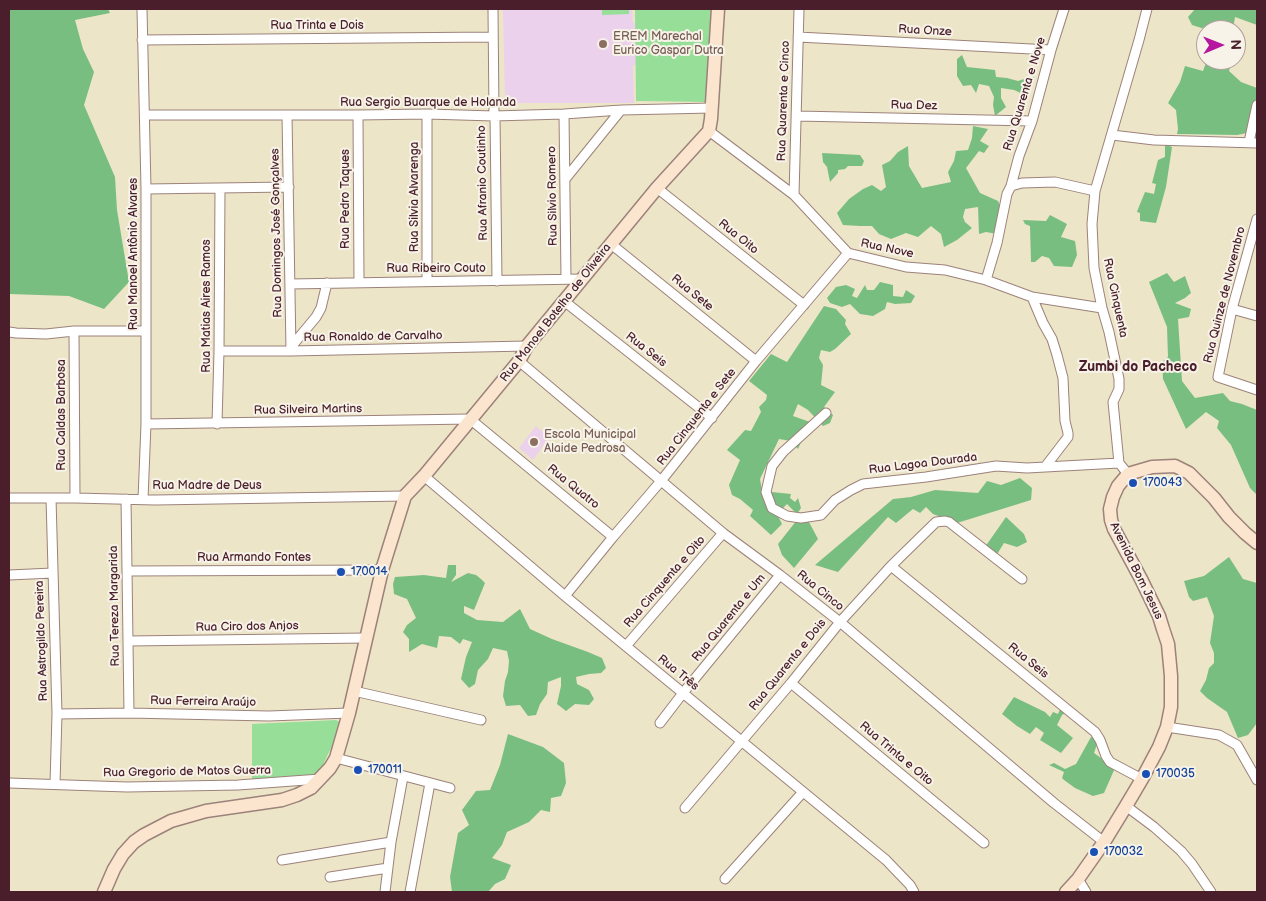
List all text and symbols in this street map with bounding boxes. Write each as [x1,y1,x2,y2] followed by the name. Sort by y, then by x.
[270,19,364,33] street label: Rua Trinta e Dois
[1196,20,1246,70] north arrow
[898,22,952,40] street label: Rua Onze
[613,30,724,58] place label: EREM Marechal Eurico Gaspar Dutra
[1001,35,1049,153] street label: Rua Quarenta e Nove
[597,38,609,50] marker: EREM Marechal Eurico Gaspar Dutra
[1227,39,1244,50] text: N
[775,40,793,162] street label: Rua Quarenta e Cinco
[340,96,516,110] street label: Rua Sergio Buarque de Holanda
[891,98,937,114] street label: Rua Dez
[475,125,491,241] street label: Rua Afranio Coutinho
[408,142,422,252] street label: Rua Silvia Alvarenga
[545,146,561,246] street label: Rua Silvio Romero
[268,148,286,318] street label: Rua Domingos José Gonçalves
[339,149,353,249] street label: Rua Pedro Taques
[127,178,141,330] street label: Rua Manoel Antônio Alvares
[715,217,761,257] street label: Rua Oito
[1201,225,1249,365] street label: Rua Quinze de Novembro
[859,236,915,262] street label: Rua Nove
[200,239,214,373] street label: Rua Matias Aires Ramos
[498,241,614,385] street label: Rua Manoel Botelho de Oliveira
[1100,257,1130,339] street label: Rua Cinquenta
[386,262,486,276] street label: Rua Ribeiro Couto
[668,272,716,314] street label: Rua Sete
[303,329,443,345] street label: Rua Ronaldo de Carvalho
[623,329,669,371] street label: Rua Seis
[55,359,69,471] street label: Rua Caldas Barbosa
[1079,359,1197,375] district label: Zumbi do Pacheco
[655,365,739,469] street label: Rua Cinquenta e Sete
[254,402,362,418] street label: Rua Silveira Martins
[544,428,636,456] place label: Escola Municipal Alaide Pedrosa
[528,436,540,448] marker: Escola Municipal Alaide Pedrosa
[868,450,978,478] street label: Rua Lagoa Dourada
[544,462,602,512] street label: Rua Quatro
[1143,476,1182,490] place label: 170043
[1127,477,1139,489] marker: 170043
[152,479,262,493] street label: Rua Madre de Deus
[1106,520,1166,622] street label: Avenida Bom Jesus
[621,533,709,631] street label: Rua Cinquenta e Oito
[107,545,123,667] street label: Rua Tereza Margarida
[197,551,311,565] street label: Rua Armando Fontes
[351,565,388,579] place label: 170014
[335,566,347,578] marker: 170014
[793,568,847,614] street label: Rua Cinco
[689,571,769,665] street label: Rua Quarenta e Um
[33,580,51,702] street label: Rua Astrogildo Pereira
[747,616,829,714] street label: Rua Quarenta e Dois
[195,619,299,635] street label: Rua Ciro dos Anjos
[1005,640,1051,682] street label: Rua Seis
[654,652,702,694] street label: Rua Três
[150,694,256,710] street label: Rua Ferreira Araújo
[856,719,936,789] street label: Rua Trinta e Oito
[103,763,271,781] street label: Rua Gregorio de Matos Guerra
[368,763,402,777] place label: 170011
[352,764,364,776] marker: 170011
[1156,767,1195,781] place label: 170035
[1140,768,1152,780] marker: 170035
[1104,845,1143,859] place label: 170032
[1088,846,1100,858] marker: 170032

